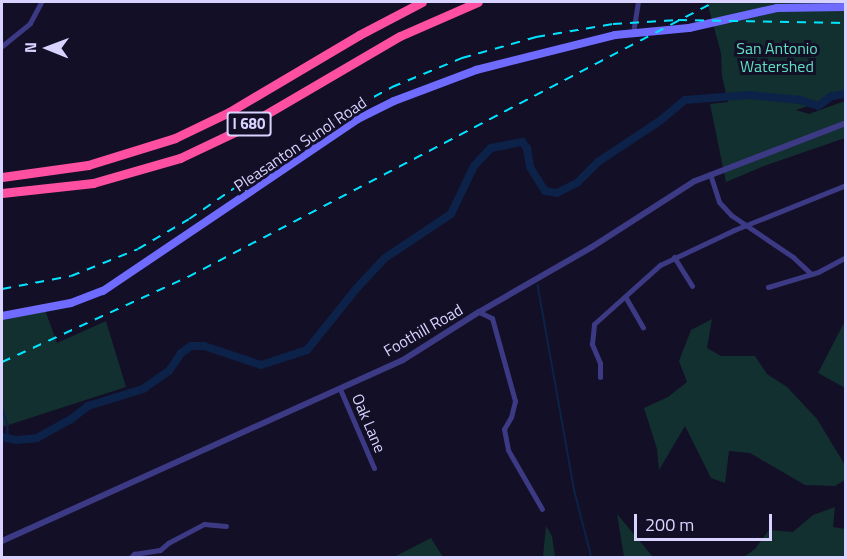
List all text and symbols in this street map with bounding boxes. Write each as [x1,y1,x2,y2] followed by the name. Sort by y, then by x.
[18,18,78,78] north arrow
[736,38,818,76] park label: San Antonio Watershed
[18,42,42,53] text: N
[230,93,370,195] street label: Pleasanton Sunol Road
[226,112,272,136] road number: I 680
[380,300,466,360] street label: Foothill Road
[348,391,390,455] street label: Oak Lane
[637,502,775,540] scale bar
[645,511,694,538] text: 200 m

